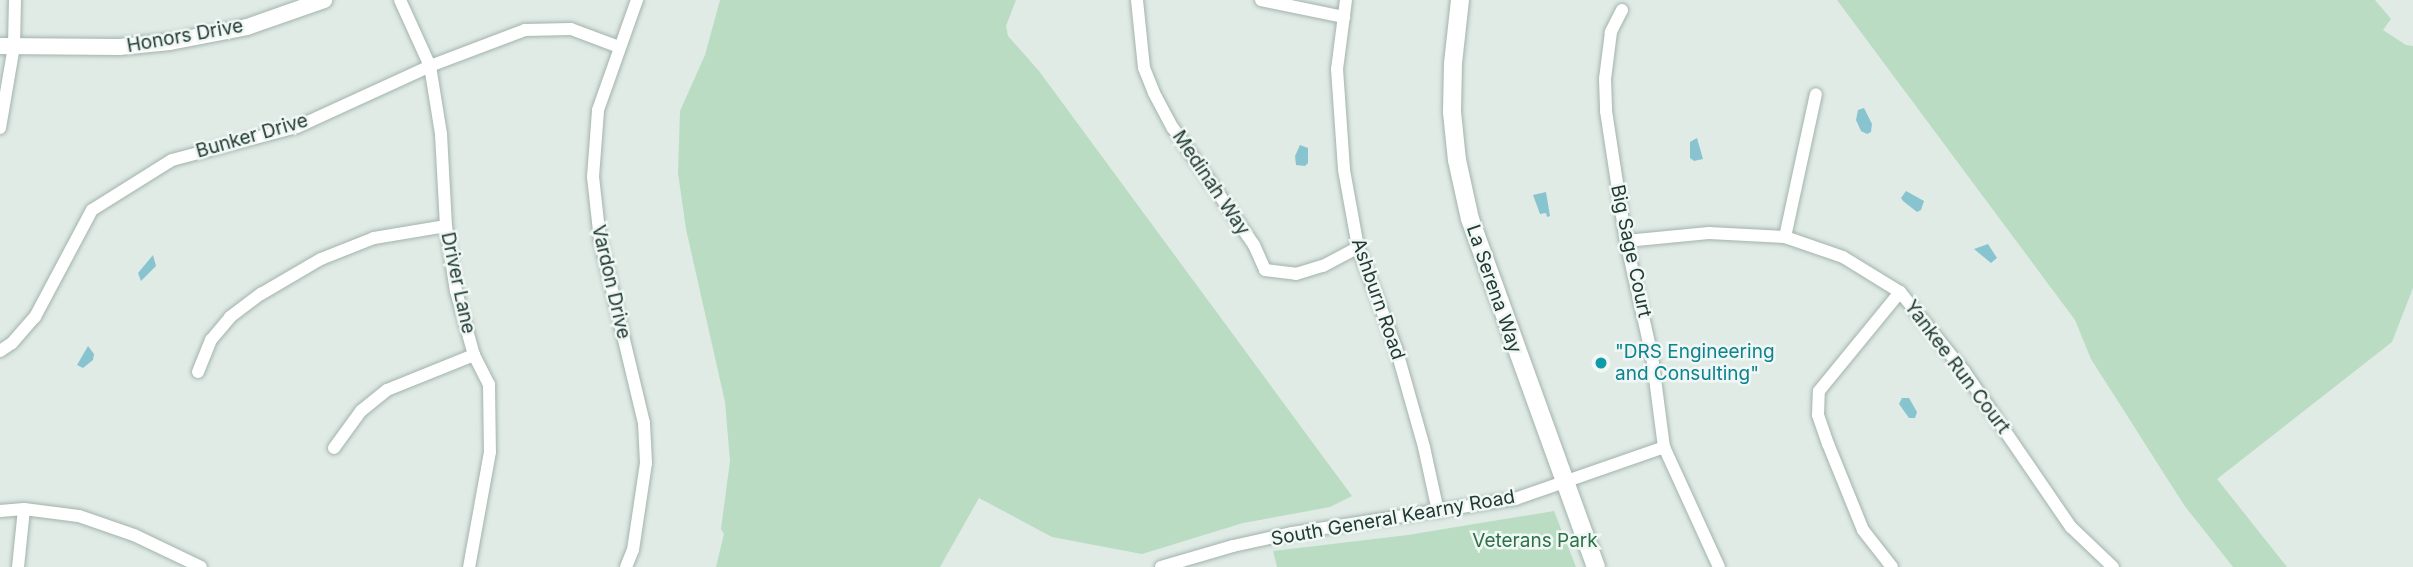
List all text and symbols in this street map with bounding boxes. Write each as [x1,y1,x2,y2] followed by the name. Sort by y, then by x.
[125,15,245,57] street label: Honors Drive
[193,109,311,163] street label: Bunker Drive
[1168,126,1254,240] street label: Medinah Way
[1606,183,1656,319] street label: Big Sage Court
[1461,222,1527,356] street label: La Serena Way
[587,223,635,341] street label: Vardon Drive
[436,230,480,336] street label: Driver Lane
[1347,235,1409,363] street label: Ashburn Road
[1899,296,2015,438] street label: Yankee Run Court
[1615,341,1775,385] place label: "DRS Engineering and Consulting"
[1593,355,1609,371] marker: "DRS Engineering and Consulting"
[1269,485,1517,551] street label: South General Kearny Road
[1472,530,1598,552] park label: Veterans Park

